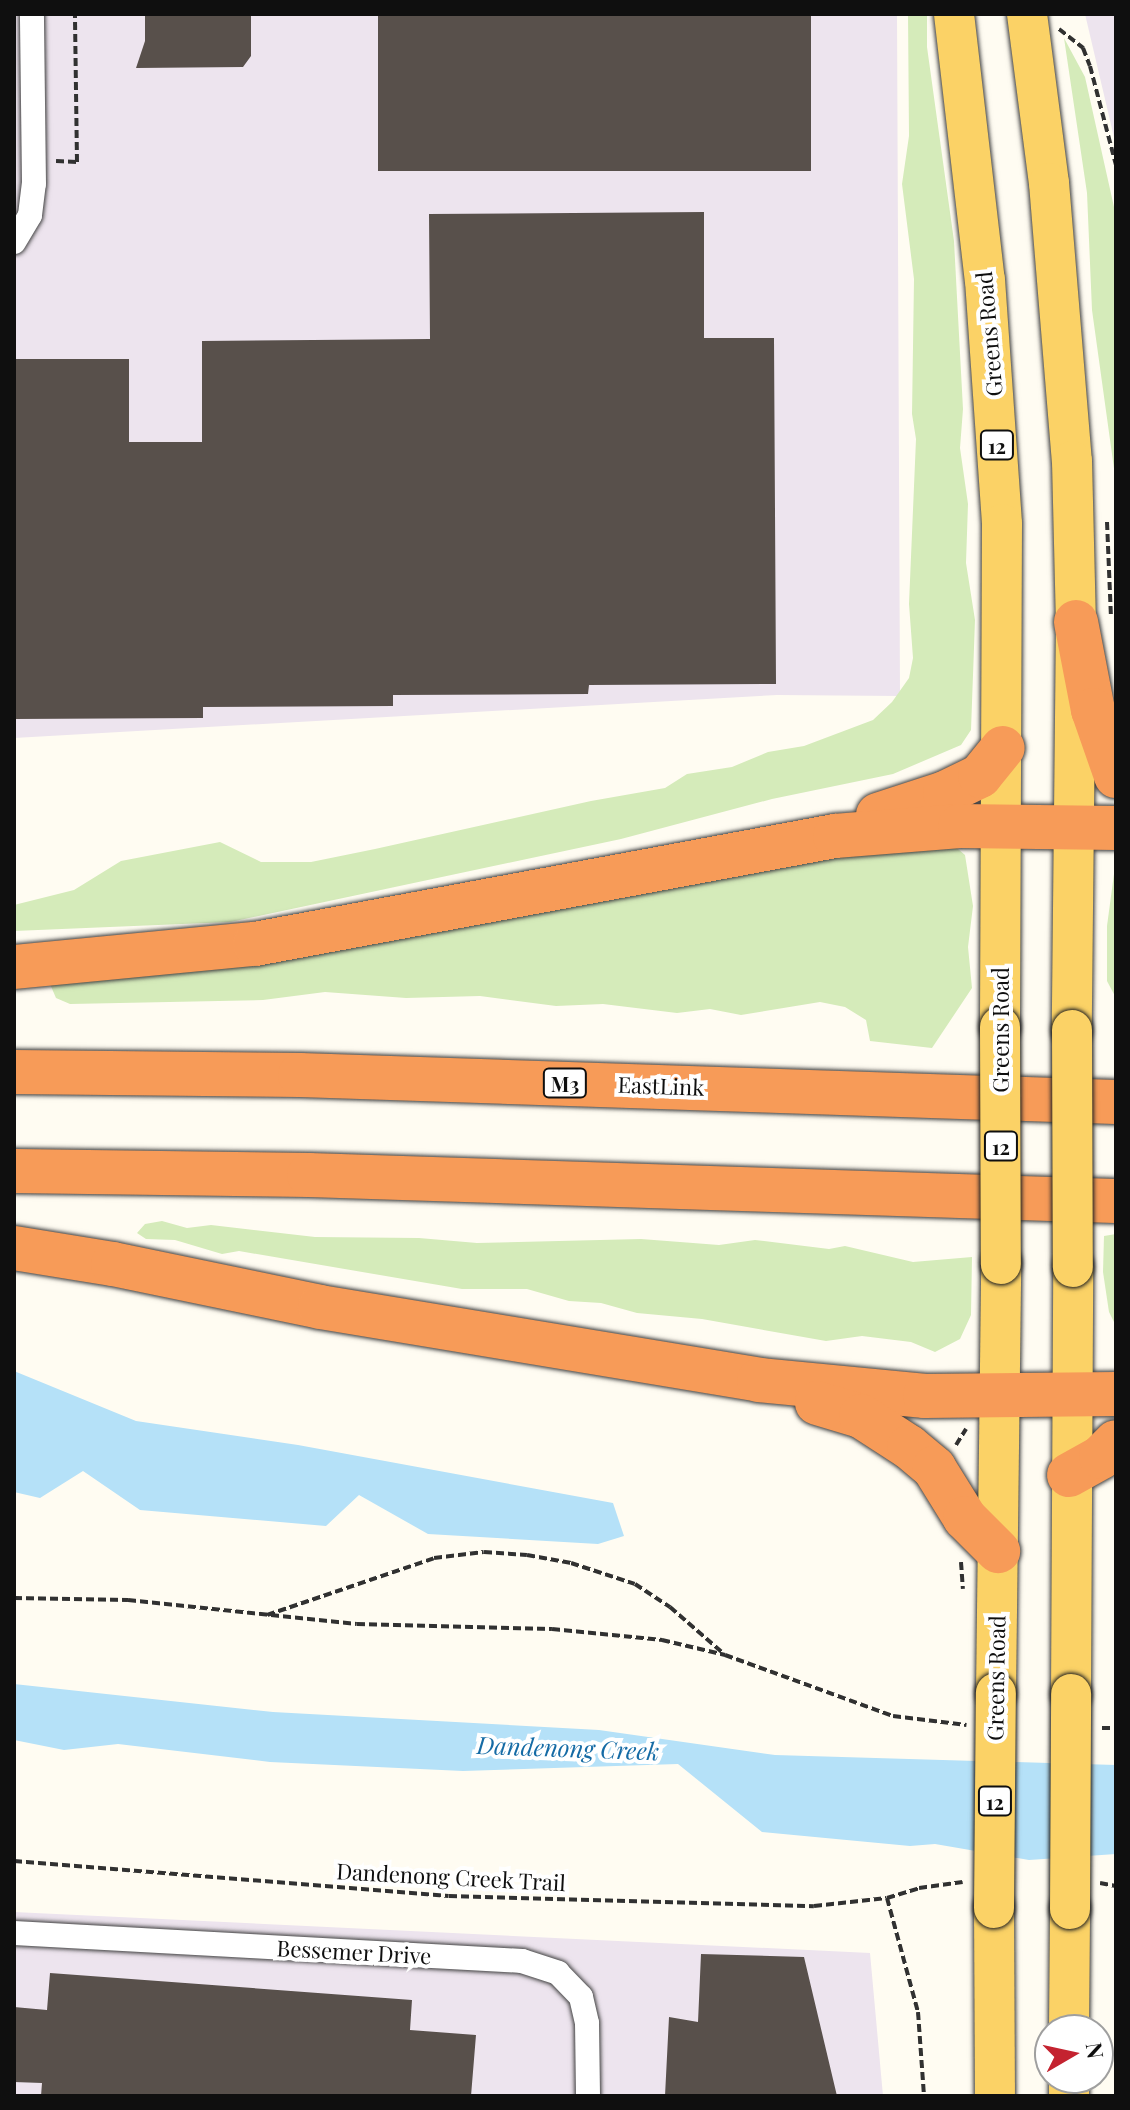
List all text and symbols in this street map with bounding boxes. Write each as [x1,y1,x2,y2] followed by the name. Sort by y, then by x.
[970,270,1008,398] street label: Greens Road
[979,429,1015,461] road number: 12
[988,967,1014,1093] street label: Greens Road
[541,1067,589,1099] road number: M3
[617,1071,705,1101] street label: EastLink
[983,1130,1019,1162] road number: 12
[982,1615,1010,1741] street label: Greens Road
[476,1730,660,1766] water label: Dandenong Creek
[977,1785,1013,1817] road number: 12
[335,1858,567,1896] street label: Dandenong Creek Trail
[276,1935,432,1969] street label: Bessemer Drive
[1034,2014,1114,2094] north arrow
[1080,2040,1112,2061] text: N

